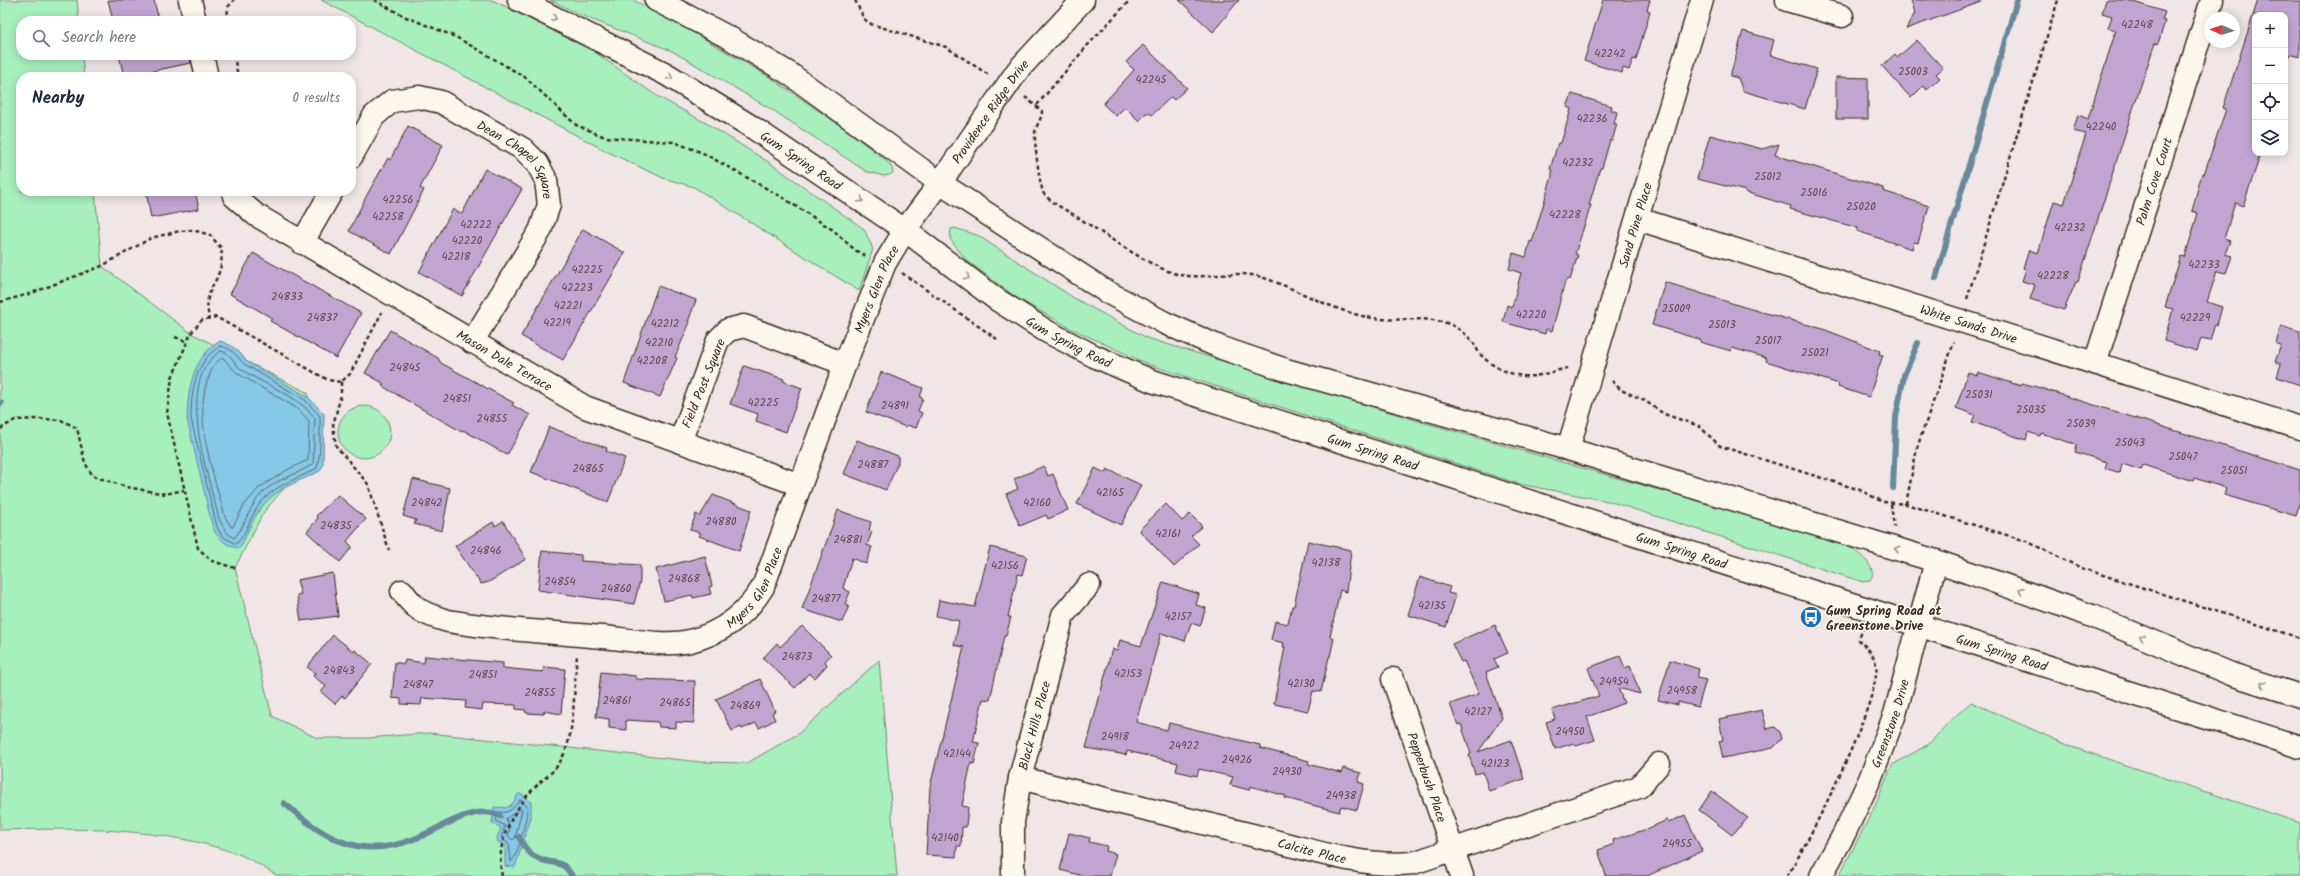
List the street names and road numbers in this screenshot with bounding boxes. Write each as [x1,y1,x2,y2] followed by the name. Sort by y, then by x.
[947,55,1035,169] street label: Providence Ridge Drive
[472,116,557,200] street label: Dean Chapel Square
[755,126,846,197] street label: Gum Spring Road
[2131,134,2179,228] street label: Palm Cove Court
[1614,180,1659,270] street label: Sand Pine Place
[849,241,906,337] street label: Myers Glen Place
[1917,300,2020,350] street label: White Sands Drive
[1021,312,1115,375] street label: Gum Spring Road
[452,325,556,398] street label: Mason Dale Terrace
[677,335,732,432] street label: Field Post Square
[1324,429,1422,477] street label: Gum Spring Road
[1633,527,1730,576] street label: Gum Spring Road
[722,544,789,635] street label: Myers Glen Place
[1953,629,2050,678] street label: Gum Spring Road
[1866,677,1916,771] street label: Greenstone Drive
[1013,679,1057,773] street label: Black Hills Place
[1400,730,1452,826] street label: Pepperbush Place
[1275,833,1348,871] street label: Calcite Place

